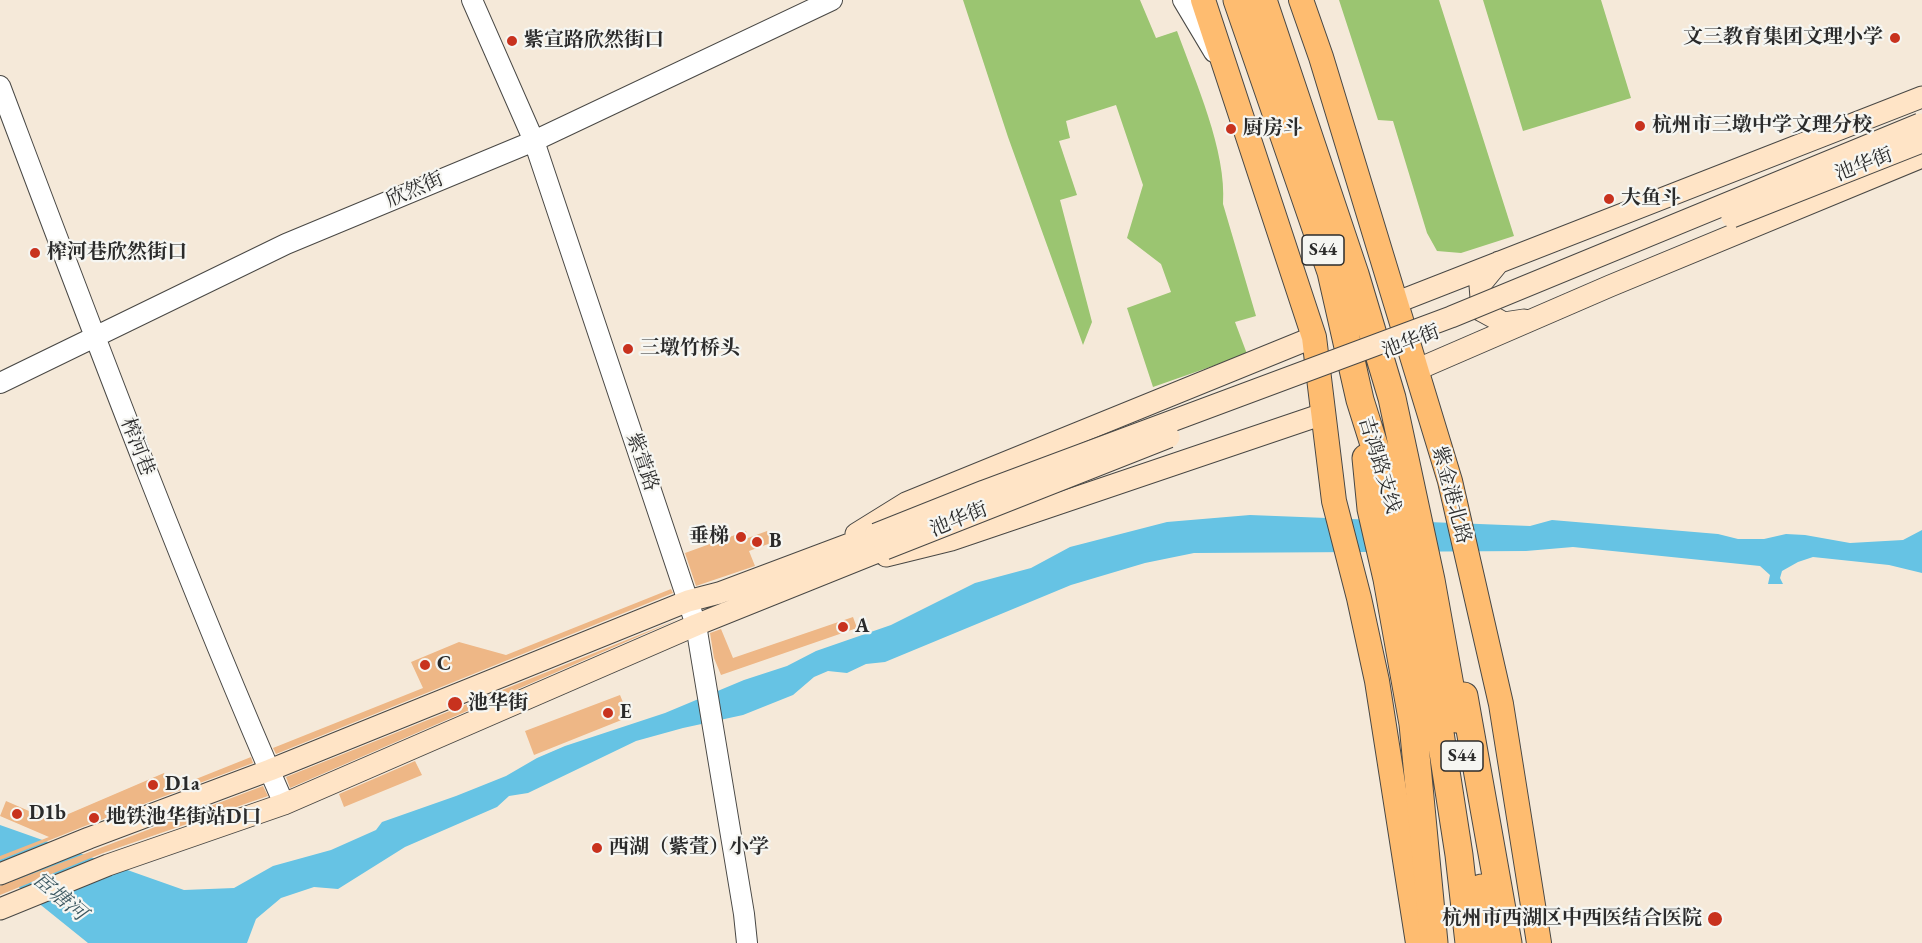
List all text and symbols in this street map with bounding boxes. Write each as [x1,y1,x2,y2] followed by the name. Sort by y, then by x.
[1683,26,1883,50] place label: 文三教育集团文理小学
[524,29,664,53] place label: 紫宣路欣然街口
[1888,31,1902,45] marker: 文三教育集团文理小学
[505,34,519,48] marker: 紫宣路欣然街口
[1652,114,1872,138] place label: 杭州市三墩中学文理分校
[1243,117,1303,141] place label: 厨房斗
[1633,119,1647,133] marker: 杭州市三墩中学文理分校
[1224,122,1238,136] marker: 厨房斗
[1832,143,1896,187] street label: 池华街
[383,167,447,213] street label: 欣然街
[1621,187,1681,211] place label: 大鱼斗
[1602,192,1616,206] marker: 大鱼斗
[1302,235,1344,265] road number: S44
[47,241,187,265] place label: 榨河巷欣然街口
[28,246,42,260] marker: 榨河巷欣然街口
[1379,320,1443,364] street label: 池华街
[640,337,740,361] place label: 三墩竹桥头
[621,342,635,356] marker: 三墩竹桥头
[1353,414,1405,516] street label: 吉鸿路支线
[115,415,159,479] street label: 榨河巷
[621,430,663,494] street label: 紫萱路
[1426,444,1476,546] street label: 紫金港北路
[927,498,991,542] street label: 池华街
[689,525,729,549] place label: 垂梯
[734,530,748,544] marker: 垂梯
[769,530,782,554] place label: B
[750,535,764,549] marker: B
[855,615,869,639] place label: A
[836,620,850,634] marker: A
[437,653,451,677] place label: C
[418,658,432,672] marker: C
[468,692,528,716] place label: 池华街
[446,695,464,713] marker: 池华街
[620,701,631,725] place label: E
[601,706,615,720] marker: E
[1441,741,1483,771] road number: S44
[165,773,200,797] place label: D1a
[146,778,160,792] marker: D1a
[29,802,66,826] place label: D1b
[106,806,261,830] place label: 地铁池华街站D口
[10,807,24,821] marker: D1b
[87,811,101,825] marker: 地铁池华街站D口
[609,836,769,860] place label: 西湖（紫萱）小学
[590,841,604,855] marker: 西湖（紫萱）小学
[27,867,91,927] water label: 宦塘河
[1442,907,1702,931] place label: 杭州市西湖区中西医结合医院
[1706,910,1724,928] marker: 杭州市西湖区中西医结合医院

